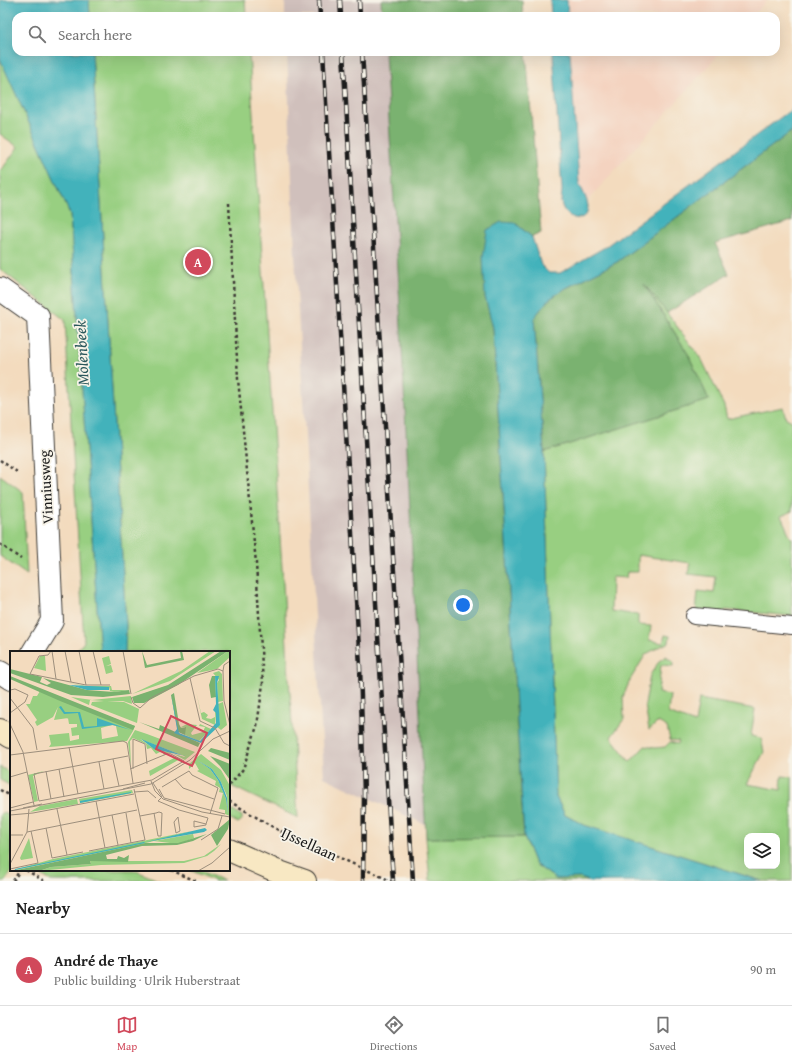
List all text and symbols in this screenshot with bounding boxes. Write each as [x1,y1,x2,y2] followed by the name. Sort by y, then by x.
[12,12,780,56] search box
[26,23,48,45] icon: search
[58,24,132,45] text: Search here
[185,247,211,277] pin: A
[67,319,95,386] water label: Molenbeek
[33,449,58,525] street label: Vinniusweg
[453,595,473,615] your location
[10,651,230,871] inset map
[278,821,341,866] street label: IJssellaan
[744,833,780,869] map controls
[744,833,780,869] button: layers
[16,895,70,920] text: Nearby
[54,950,158,971] text: André de Thaye
[25,960,33,979] text: A
[750,960,776,979] text: 90 m
[54,971,240,990] text: Public building · Ulrik Huberstraat
[116,1014,138,1054] tab: Map
[370,1014,417,1054] tab: Directions
[649,1014,676,1054] tab: Saved

